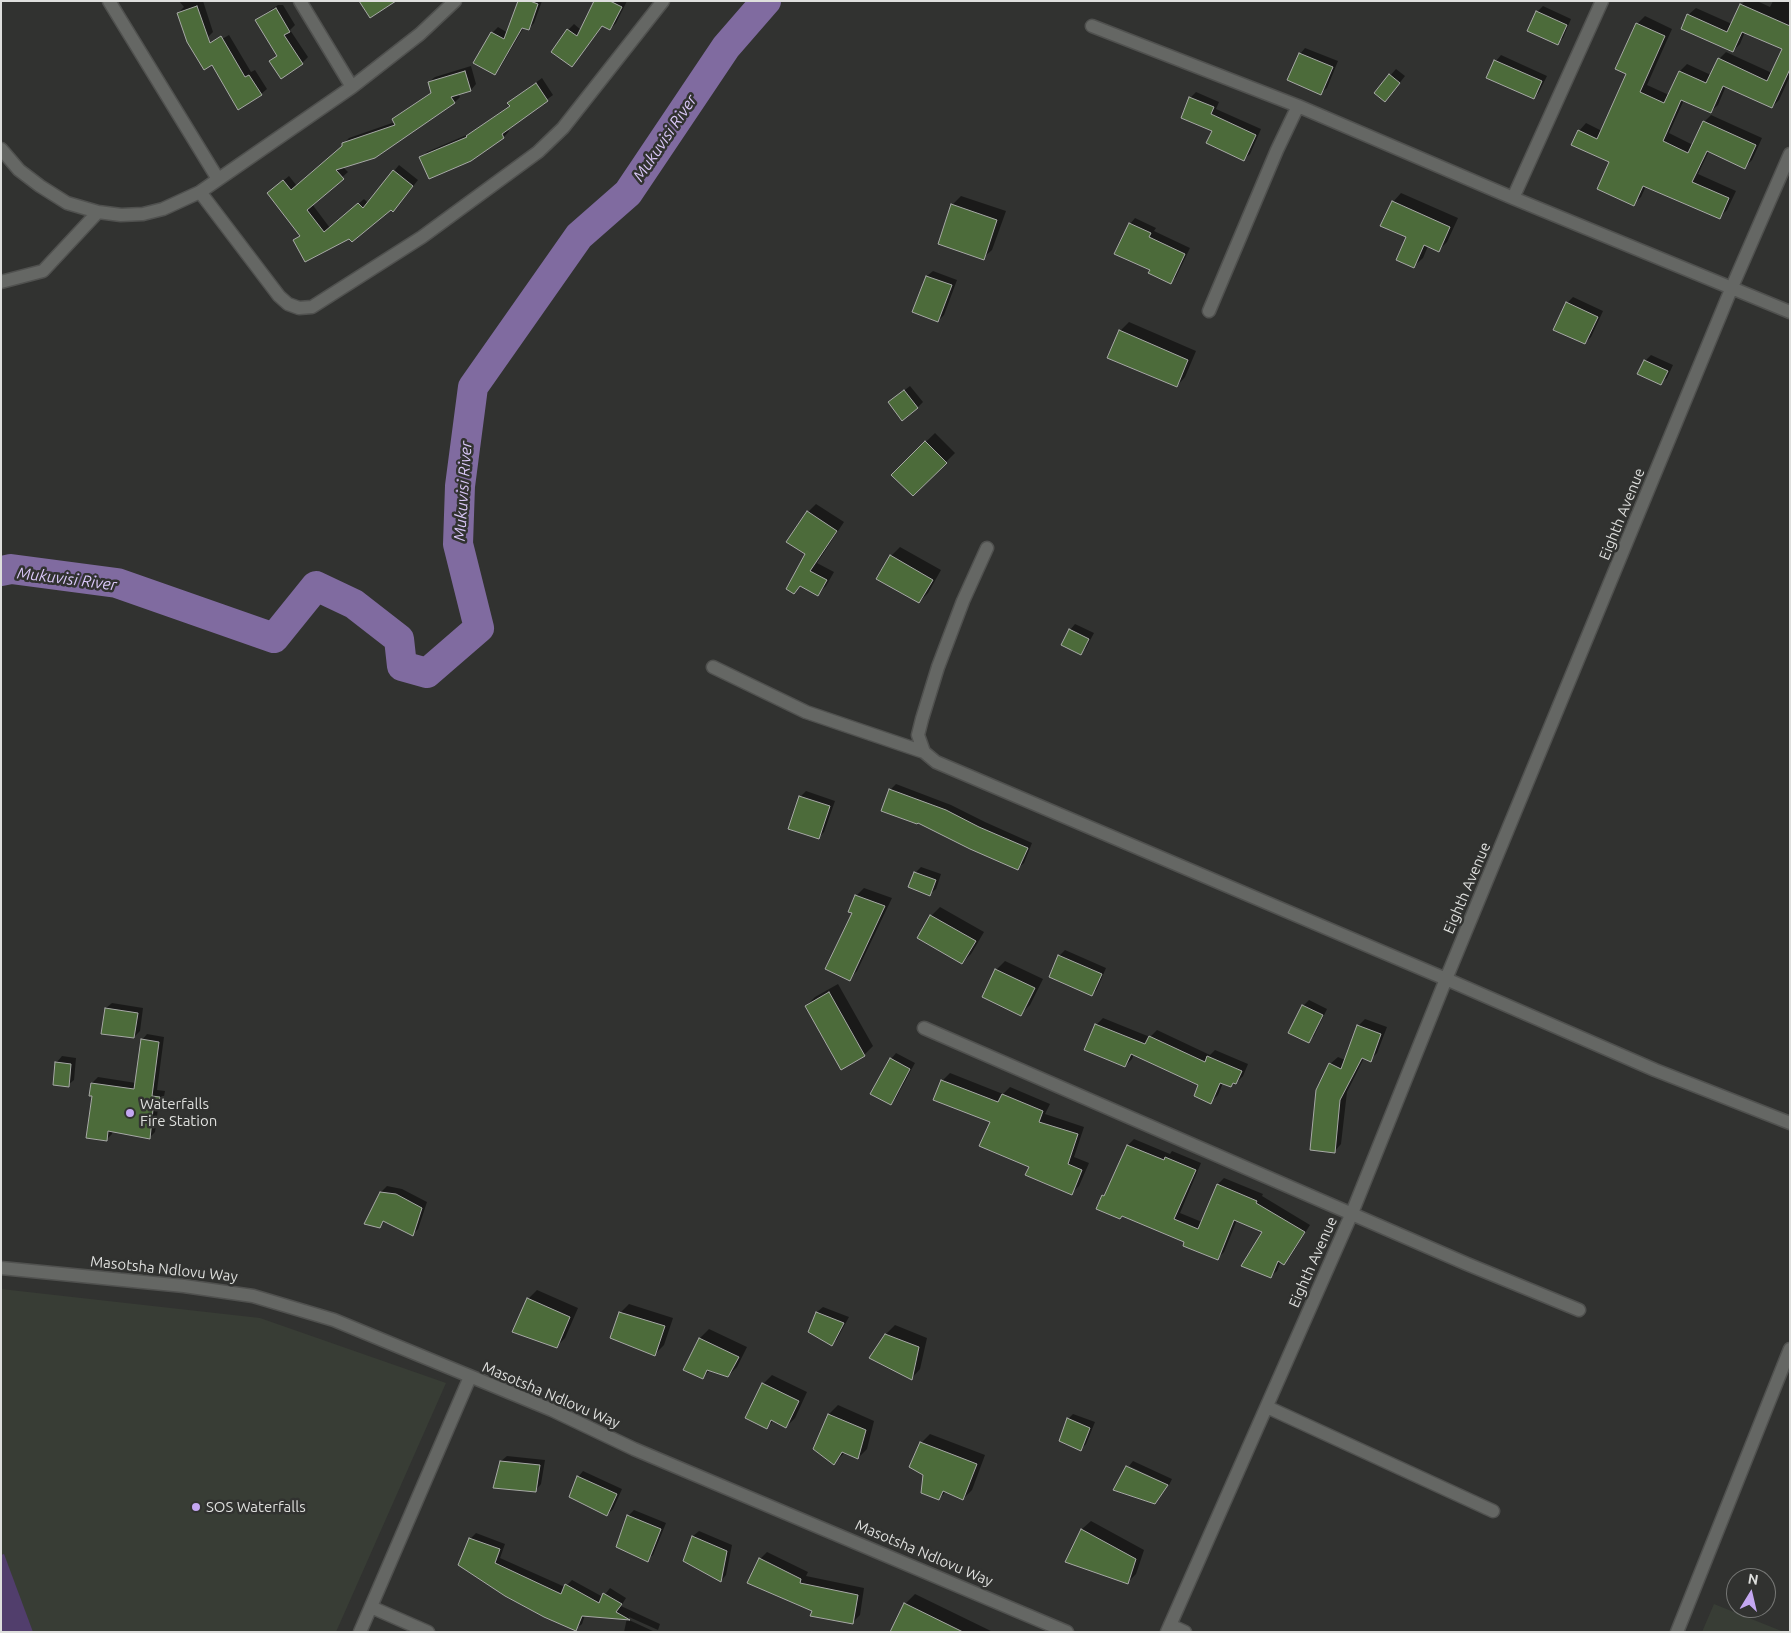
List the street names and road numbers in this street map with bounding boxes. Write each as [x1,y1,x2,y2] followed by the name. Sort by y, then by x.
[1595,465,1649,563] street label: Eighth Avenue
[1440,840,1494,936] street label: Eighth Avenue
[1285,1214,1341,1310] street label: Eighth Avenue
[89,1252,239,1286] street label: Masotsha Ndlovu Way
[479,1358,623,1432] street label: Masotsha Ndlovu Way
[852,1516,996,1590] street label: Masotsha Ndlovu Way

